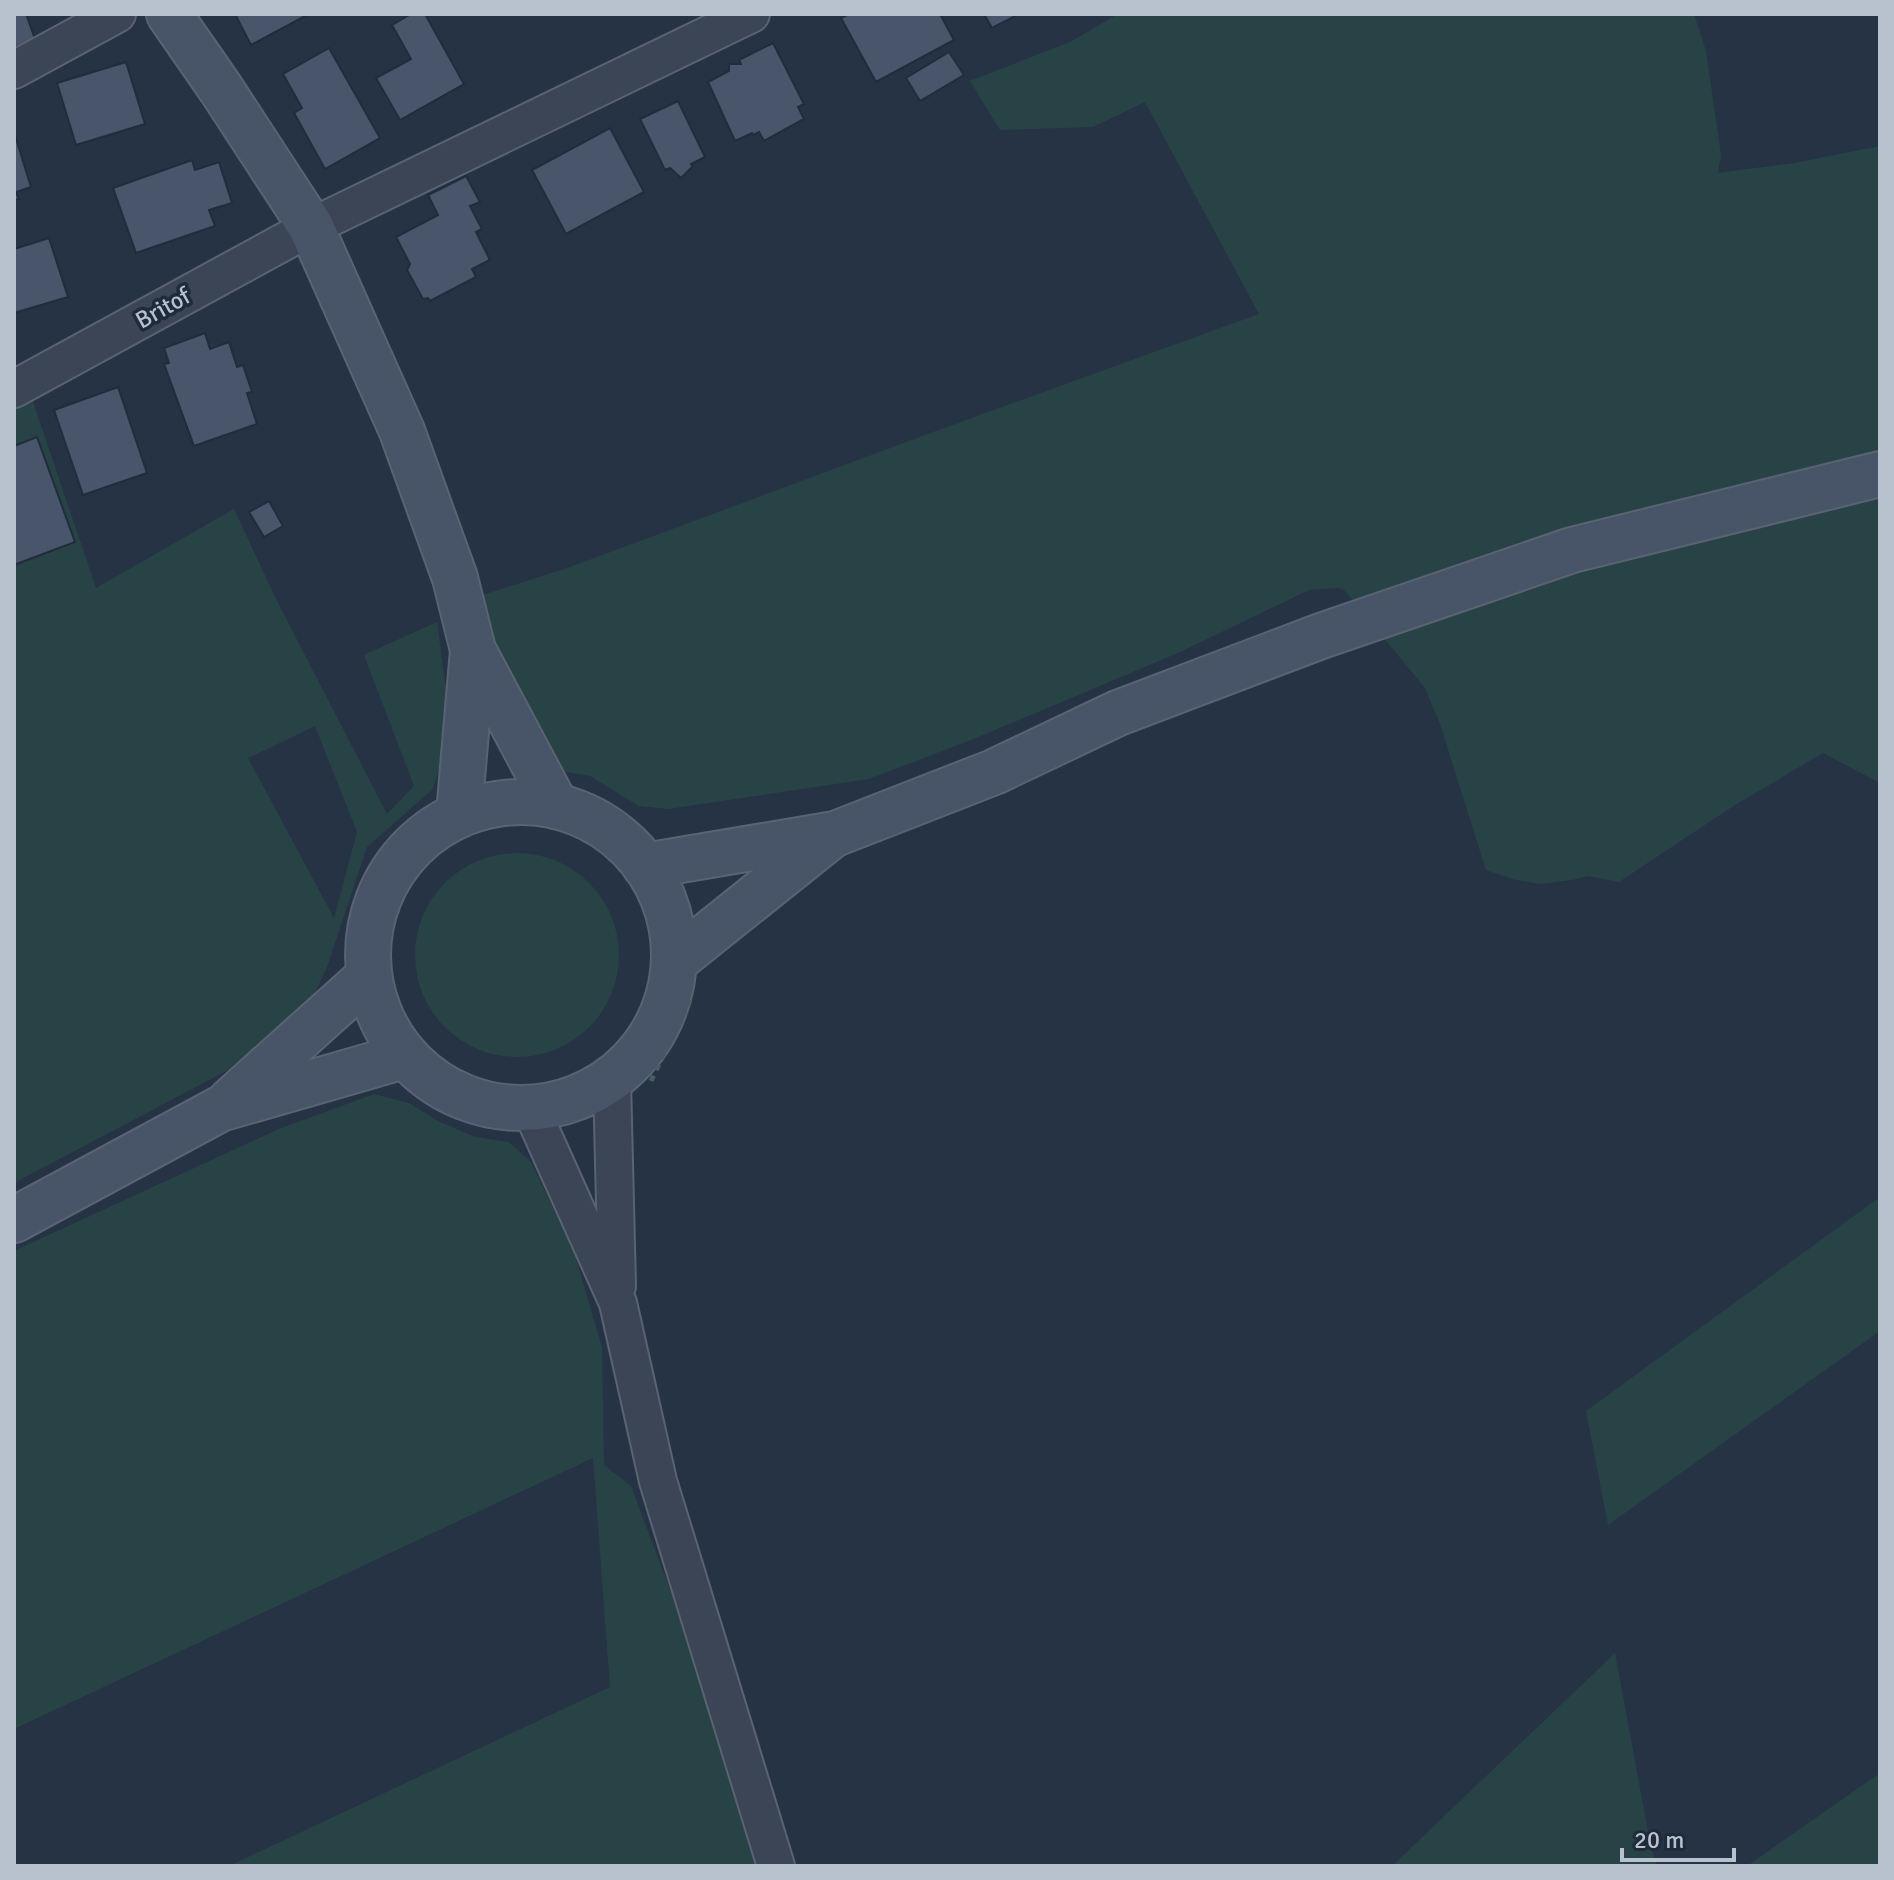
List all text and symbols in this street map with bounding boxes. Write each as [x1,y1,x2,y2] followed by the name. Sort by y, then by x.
[130,280,197,335] street label: Britof
[1622,1812,1734,1862] scale bar
[1634,1825,1684,1855] text: 20 m

